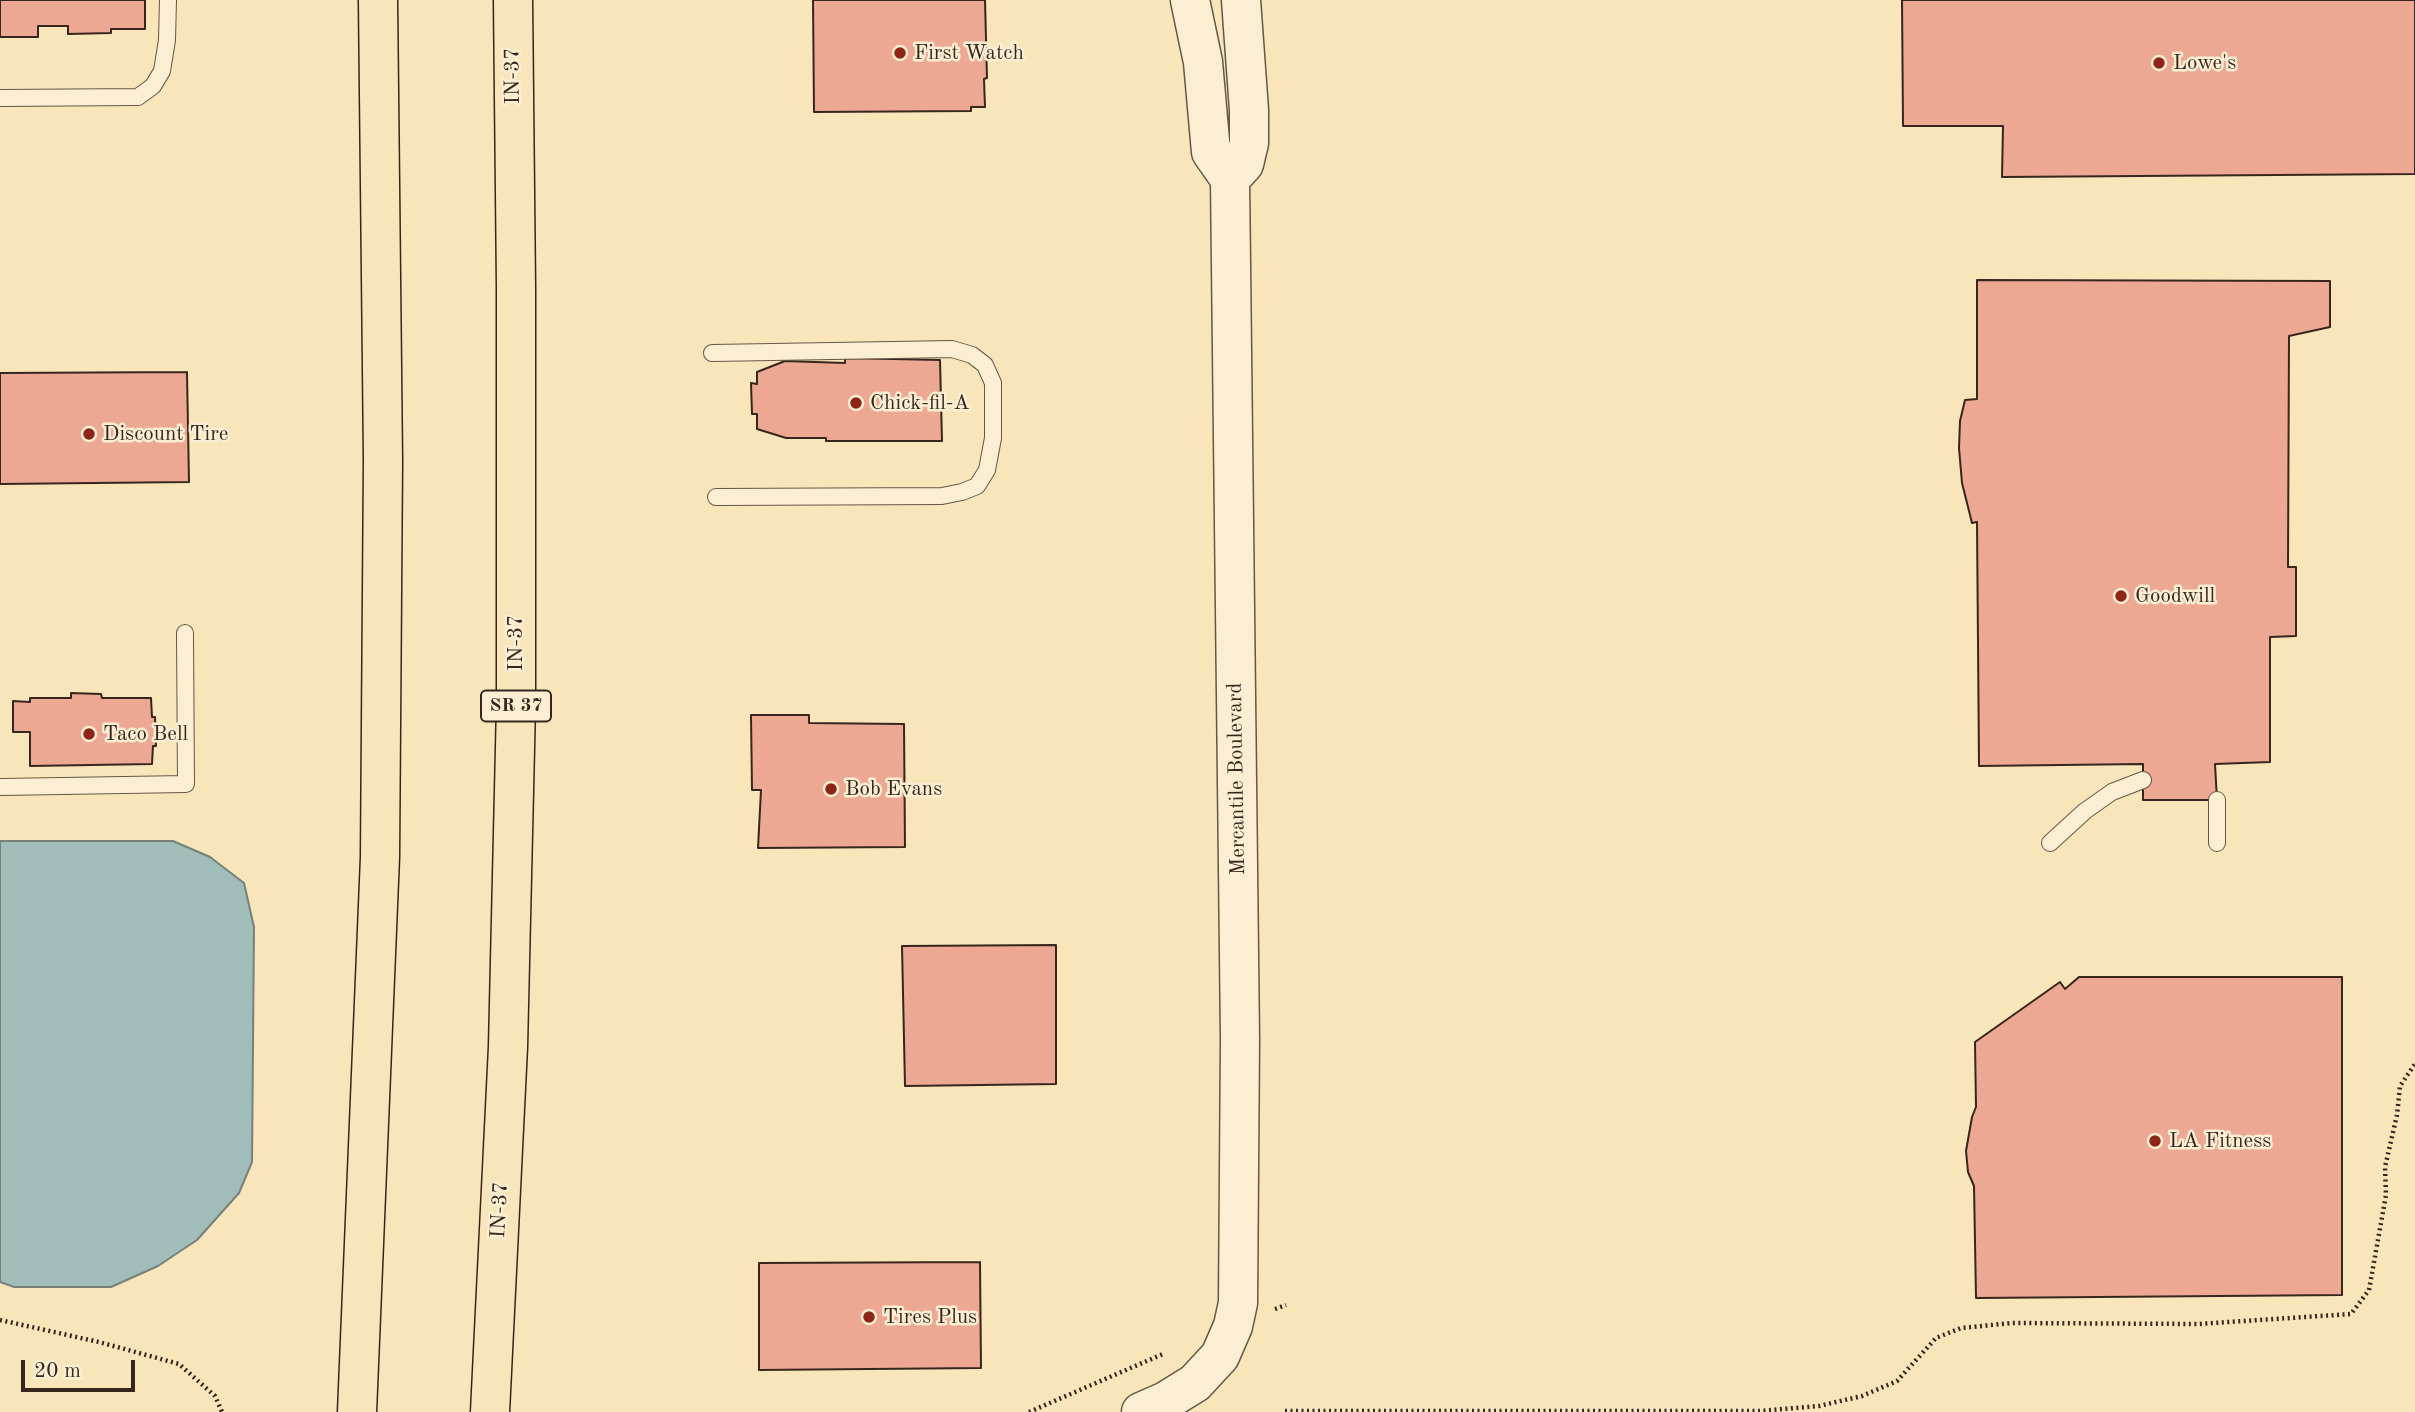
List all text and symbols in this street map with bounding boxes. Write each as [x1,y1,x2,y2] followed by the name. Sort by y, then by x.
[914,40,1024,66] place label: First Watch
[892,45,908,61] marker: First Watch
[500,47,526,105] street label: IN-37
[2173,50,2236,76] place label: Lowe's
[2151,55,2167,71] marker: Lowe's
[870,390,970,416] place label: Chick-fil-A
[848,395,864,411] marker: Chick-fil-A
[103,421,228,447] place label: Discount Tire
[81,426,97,442] marker: Discount Tire
[2135,583,2215,609] place label: Goodwill
[2113,588,2129,604] marker: Goodwill
[503,615,529,671] street label: IN-37
[1223,682,1251,876] street label: Mercantile Boulevard
[481,691,551,722] road number: SR 37
[103,721,188,747] place label: Taco Bell
[81,726,97,742] marker: Taco Bell
[845,776,942,802] place label: Bob Evans
[823,781,839,797] marker: Bob Evans
[2169,1128,2271,1154] place label: LA Fitness
[2147,1133,2163,1149] marker: LA Fitness
[486,1181,514,1239] street label: IN-37
[883,1304,977,1330] place label: Tires Plus
[861,1309,877,1325] marker: Tires Plus
[24,1346,138,1390] scale bar
[34,1361,81,1382] text: 20 m

